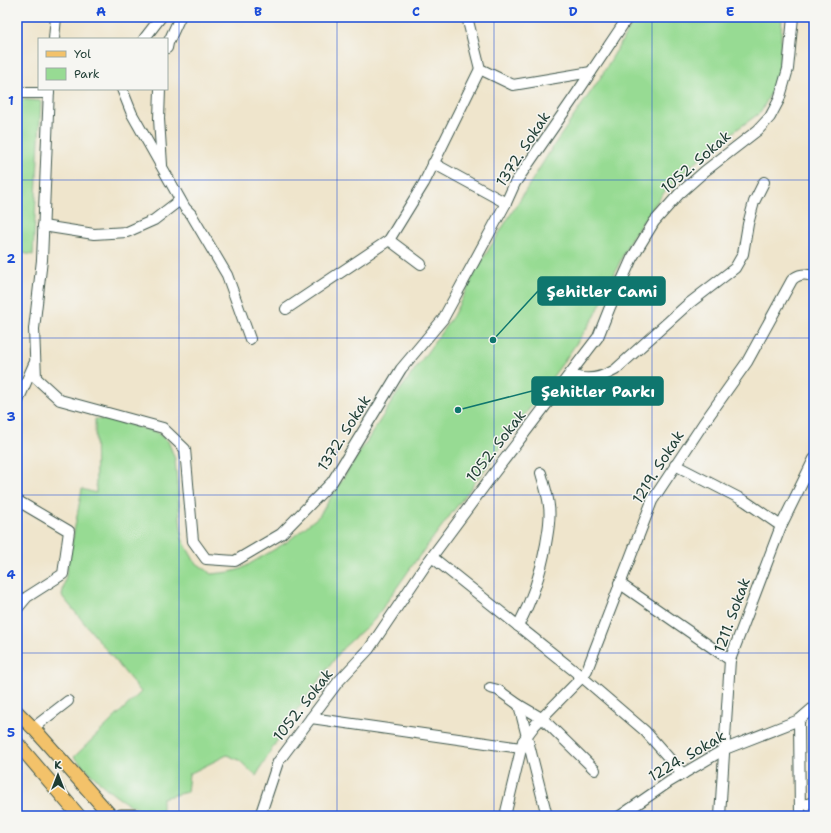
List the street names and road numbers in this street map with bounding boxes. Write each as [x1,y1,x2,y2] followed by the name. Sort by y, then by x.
[491,107,555,191] street label: 1372. Sokak
[657,126,735,198] street label: 1052. Sokak
[313,391,375,475] street label: 1372. Sokak
[461,406,531,486] street label: 1052. Sokak
[628,427,688,507] street label: 1219. Sokak
[709,575,755,655] street label: 1211. Sokak
[268,665,338,745] street label: 1052. Sokak
[645,726,729,786] street label: 1224. Sokak

